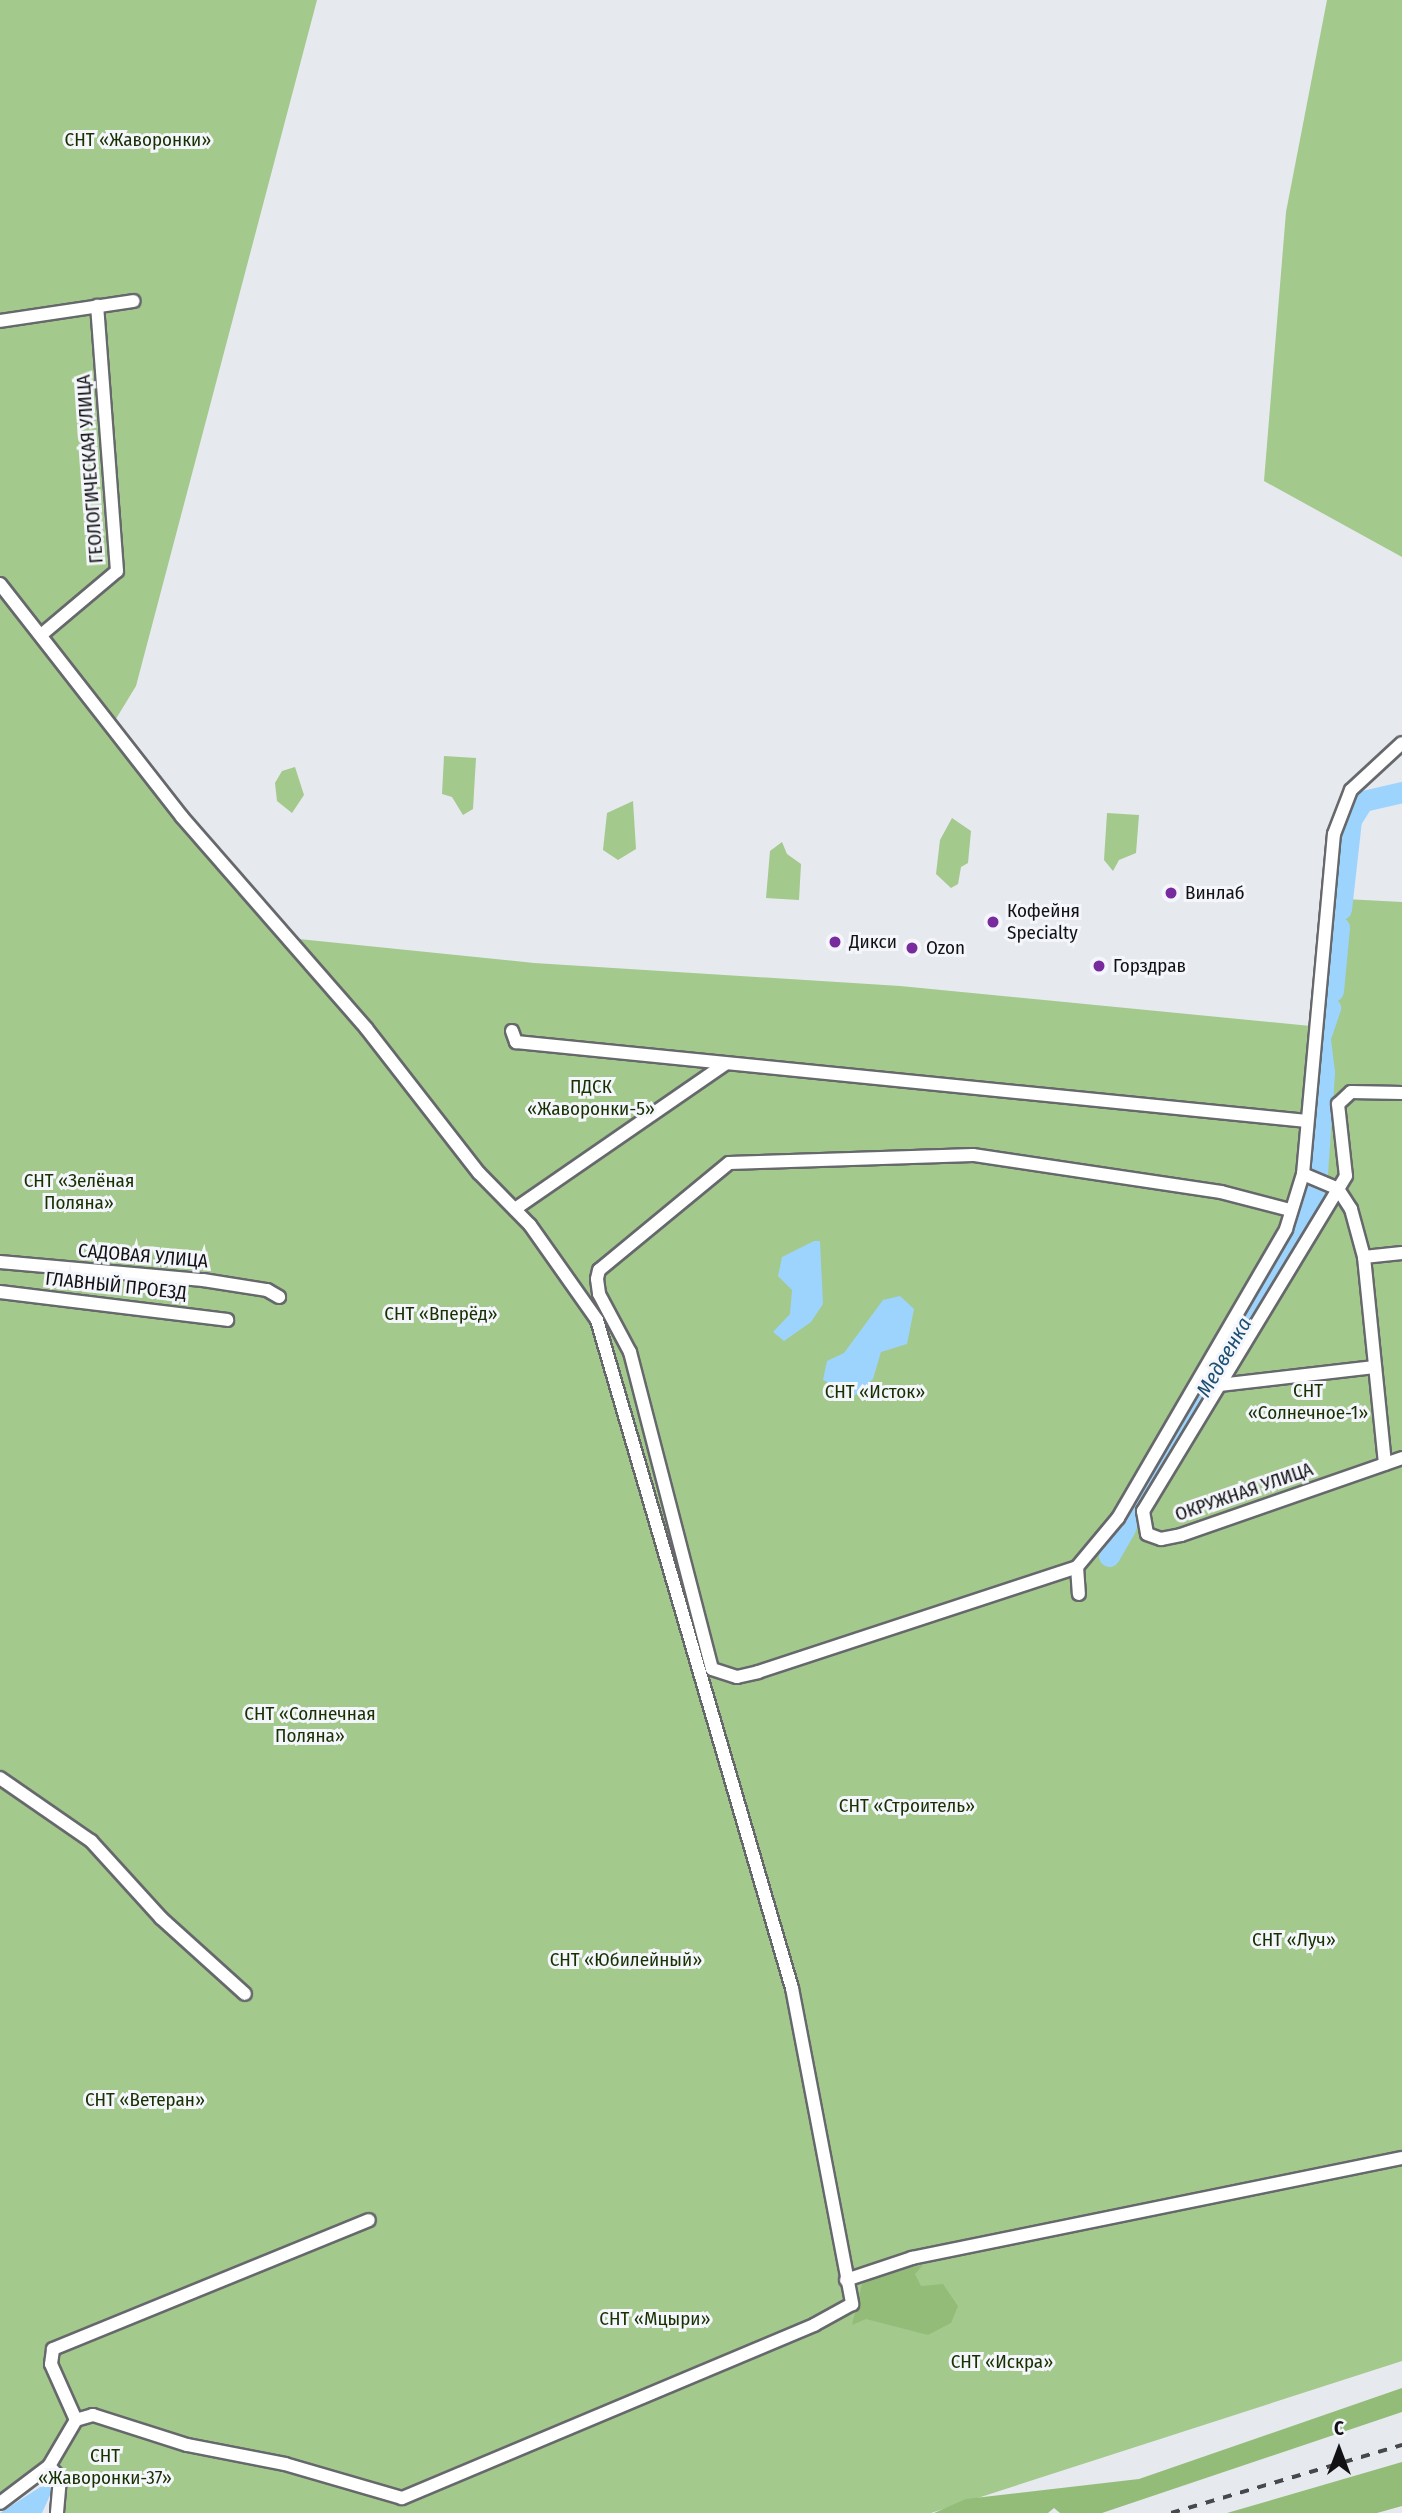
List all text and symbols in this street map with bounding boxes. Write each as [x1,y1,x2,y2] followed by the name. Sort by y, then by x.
[65,129,211,151] park label: СНТ «Жаворонки»
[72,374,108,564] street label: ГЕОЛОГИЧЕСКАЯ УЛИЦА
[1185,882,1245,904] place label: Винлаб
[1163,885,1179,901] marker: Винлаб
[1007,900,1080,944] place label: Кофейня Specialty
[985,914,1001,930] marker: Кофейня Specialty
[849,931,897,953] place label: Дикси
[827,934,843,950] marker: Дикси
[926,937,965,959] place label: Ozon
[904,940,920,956] marker: Ozon
[1113,955,1186,977] place label: Горздрав
[1091,958,1107,974] marker: Горздрав
[527,1076,655,1120] park label: ПДСК «Жаворонки-5»
[24,1170,134,1214] park label: СНТ «Зелёная Поляна»
[77,1239,209,1273] street label: САДОВАЯ УЛИЦА
[44,1267,188,1305] street label: ГЛАВНЫЙ ПРОЕЗД
[384,1303,498,1325] park label: СНТ «Вперёд»
[1191,1313,1257,1401] water label: Медвенка
[1248,1380,1368,1424] park label: СНТ «Солнечное-1»
[825,1381,925,1403] park label: СНТ «Исток»
[1172,1458,1316,1526] street label: ОКРУЖНАЯ УЛИЦА
[244,1703,376,1747] park label: СНТ «Солнечная Поляна»
[839,1795,975,1817] park label: СНТ «Строитель»
[1252,1929,1336,1951] park label: СНТ «Луч»
[550,1949,702,1971] park label: СНТ «Юбилейный»
[85,2089,205,2111] park label: СНТ «Ветеран»
[599,2308,711,2330] park label: СНТ «Мцыри»
[951,2351,1053,2373] park label: СНТ «Искра»
[1304,2415,1374,2485] north arrow
[1334,2417,1344,2440] text: С
[38,2445,172,2489] park label: СНТ «Жаворонки-37»

